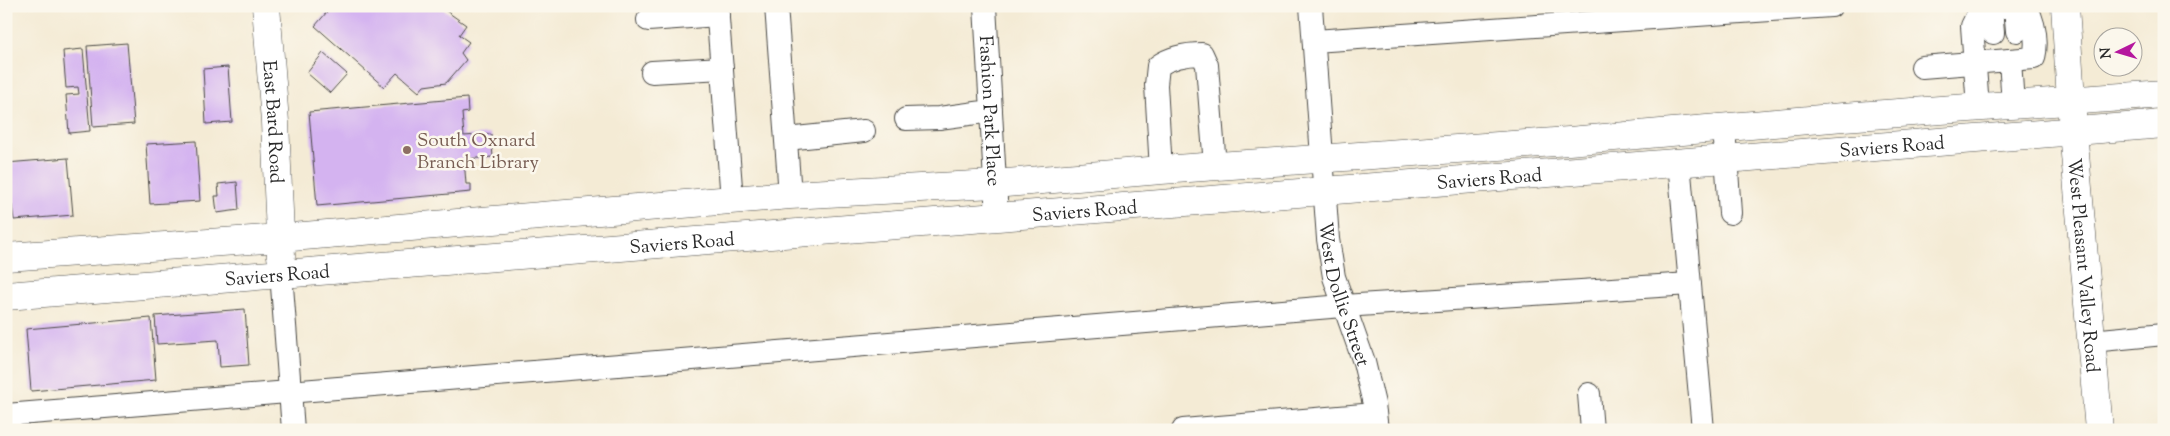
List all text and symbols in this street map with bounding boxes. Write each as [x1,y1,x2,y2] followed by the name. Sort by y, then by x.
[2092,28,2142,78] north arrow
[971,35,1006,187] street label: Fashion Park Place
[2097,47,2117,59] text: N
[254,59,289,184] street label: East Bard Road
[417,128,539,177] place label: South Oxnard Branch Library
[1839,131,1946,166] street label: Saviers Road
[401,144,413,156] marker: South Oxnard Branch Library
[2059,157,2105,374] street label: West Pleasant Valley Road
[1436,163,1543,198] street label: Saviers Road
[1031,195,1139,230] street label: Saviers Road
[1311,221,1376,370] street label: West Dollie Street
[628,227,736,262] street label: Saviers Road
[224,259,331,295] street label: Saviers Road

